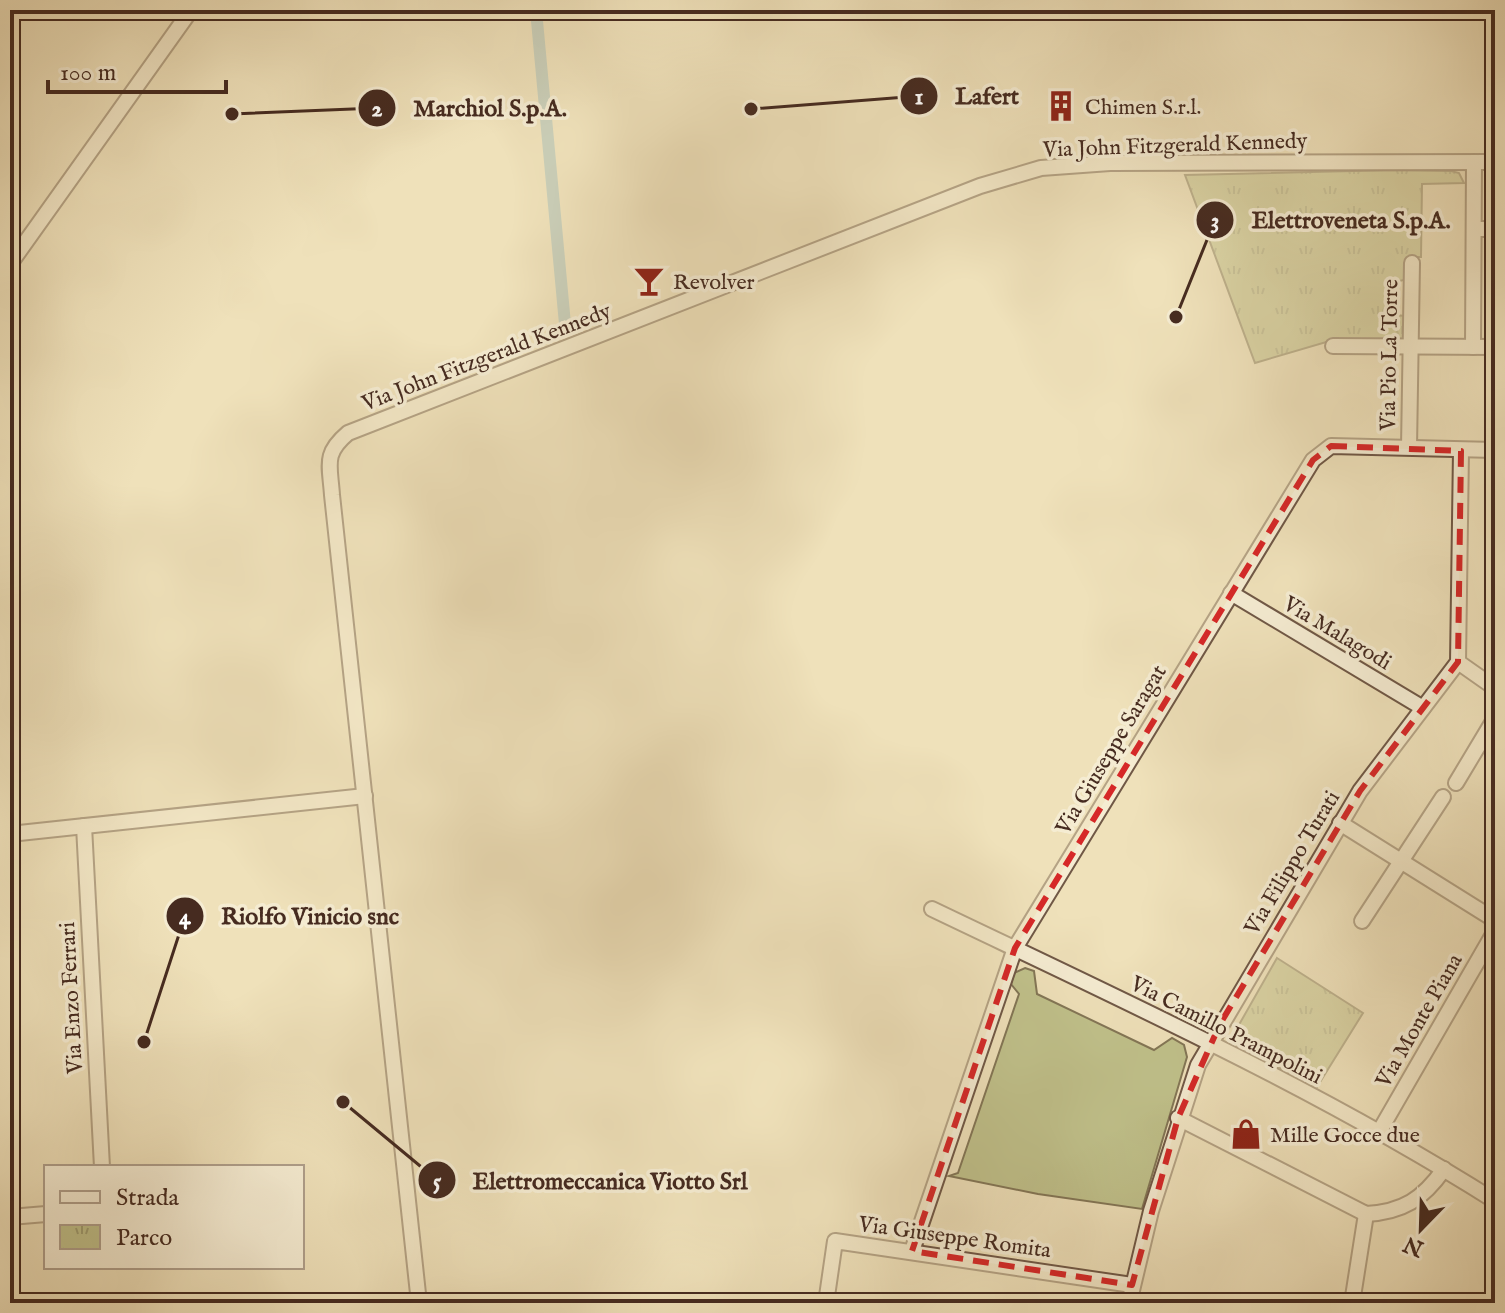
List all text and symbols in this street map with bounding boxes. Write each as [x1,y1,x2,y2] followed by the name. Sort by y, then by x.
[48,44,226,94] scale bar
[60,58,116,89] text: 100 m
[899,72,1035,120] callout: Lafert
[915,82,924,113] text: 1
[955,82,1020,113] text: Lafert
[357,84,583,132] callout: Marchiol S.p.A.
[1044,89,1078,123] building icon: Chimen S.r.l.
[371,94,383,125] text: 2
[413,94,567,125] text: Marchiol S.p.A.
[1085,94,1201,122] place label: Chimen S.r.l.
[1041,127,1308,165] street label: Via John Fitzgerald Kennedy
[1195,196,1467,244] callout: Elettroveneta S.p.A.
[1211,206,1219,237] text: 3
[1251,206,1451,237] text: Elettroveneta S.p.A.
[632,264,666,298] bar icon: Revolver
[673,269,755,297] place label: Revolver
[1375,279,1405,432] street label: Via Pio La Torre
[357,297,615,419] street label: Via John Fitzgerald Kennedy
[1277,590,1396,677] street label: Via Malagodi
[1049,660,1174,841] street label: Via Giuseppe Saragat
[1238,786,1347,941] street label: Via Filippo Turati
[165,892,415,940] callout: Riolfo Vinicio snc
[179,902,192,933] text: 4
[221,902,399,933] text: Riolfo Vinicio snc
[54,921,90,1075] street label: Via Enzo Ferrari
[1370,949,1470,1094] street label: Via Monte Piana
[1124,970,1327,1091] street label: Via Camillo Prampolini
[1229,1117,1263,1151] shop icon: Mille Gocce due
[1270,1122,1420,1150] place label: Mille Gocce due
[417,1156,764,1204] callout: Elettromeccanica Viotto Srl
[44,1165,304,1269] legend
[433,1167,442,1198] text: 5
[473,1167,748,1198] text: Elettromeccanica Viotto Srl
[116,1183,180,1214] text: Strada
[1381,1189,1461,1269] north arrow
[856,1210,1053,1265] street label: Via Giuseppe Romita
[116,1223,172,1254] text: Parco
[1400,1229,1429,1263] text: N

